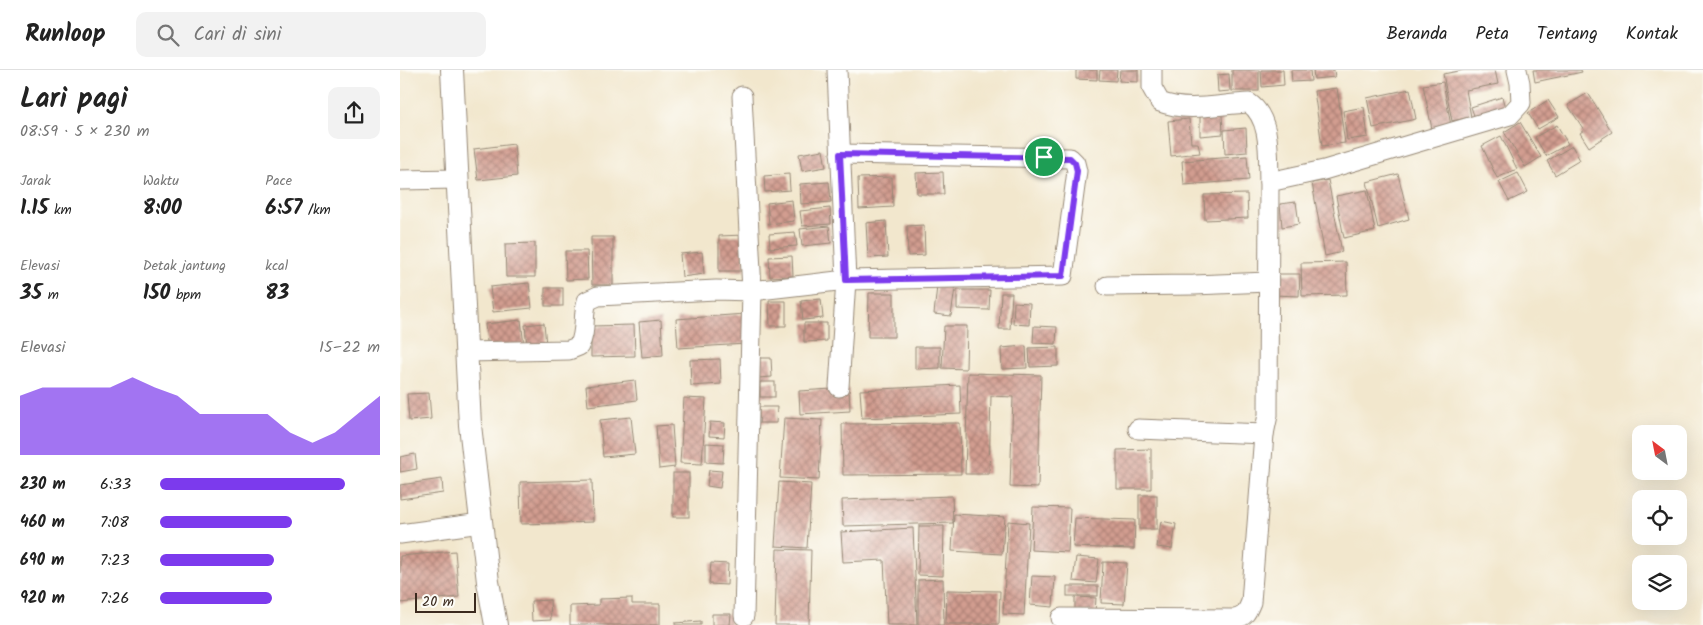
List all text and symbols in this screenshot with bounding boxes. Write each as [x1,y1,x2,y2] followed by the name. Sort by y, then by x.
[136,12,486,57] search box
[25,15,106,54] text: Runloop
[194,20,281,50] text: Cari di sini
[1387,20,1448,49] text: Beranda
[1476,20,1509,49] text: Peta
[1537,20,1598,49] text: Tentang
[1626,20,1678,49] text: Kontak
[154,21,182,49] icon: search
[20,77,128,122] text: Lari pagi
[328,87,380,139] button: share
[20,119,149,144] text: 08:59 · 5 × 230 m
[1023,136,1065,178] pin
[1030,143,1058,171] icon: arrive
[20,170,51,192] text: Jarak
[143,170,179,192] text: Waktu
[265,170,292,192] text: Pace
[20,192,48,225] text: 1.15
[143,192,182,225] text: 8:00
[265,192,302,225] text: 6:57
[48,199,72,221] text: km
[302,199,331,221] text: /km
[20,255,60,277] text: Elevasi
[143,255,226,277] text: Detak jantung
[265,255,288,277] text: kcal
[20,277,42,310] text: 35
[143,277,170,310] text: 150
[265,277,289,310] text: 83
[42,284,59,306] text: m
[170,284,201,306] text: bpm
[20,335,65,360] text: Elevasi
[319,335,380,360] text: 15–22 m
[1632,425,1688,480] north arrow
[1632,425,1687,610] map controls
[20,472,66,497] text: 230 m
[100,472,131,497] text: 6:33
[1632,490,1687,545] button: locate
[20,510,65,535] text: 460 m
[100,510,129,535] text: 7:08
[20,548,64,573] text: 690 m
[100,548,130,573] text: 7:23
[1632,555,1687,610] button: layers
[20,586,65,611] text: 920 m
[100,586,130,611] text: 7:26
[415,590,476,613] scale bar
[422,591,454,613] text: 20 m

